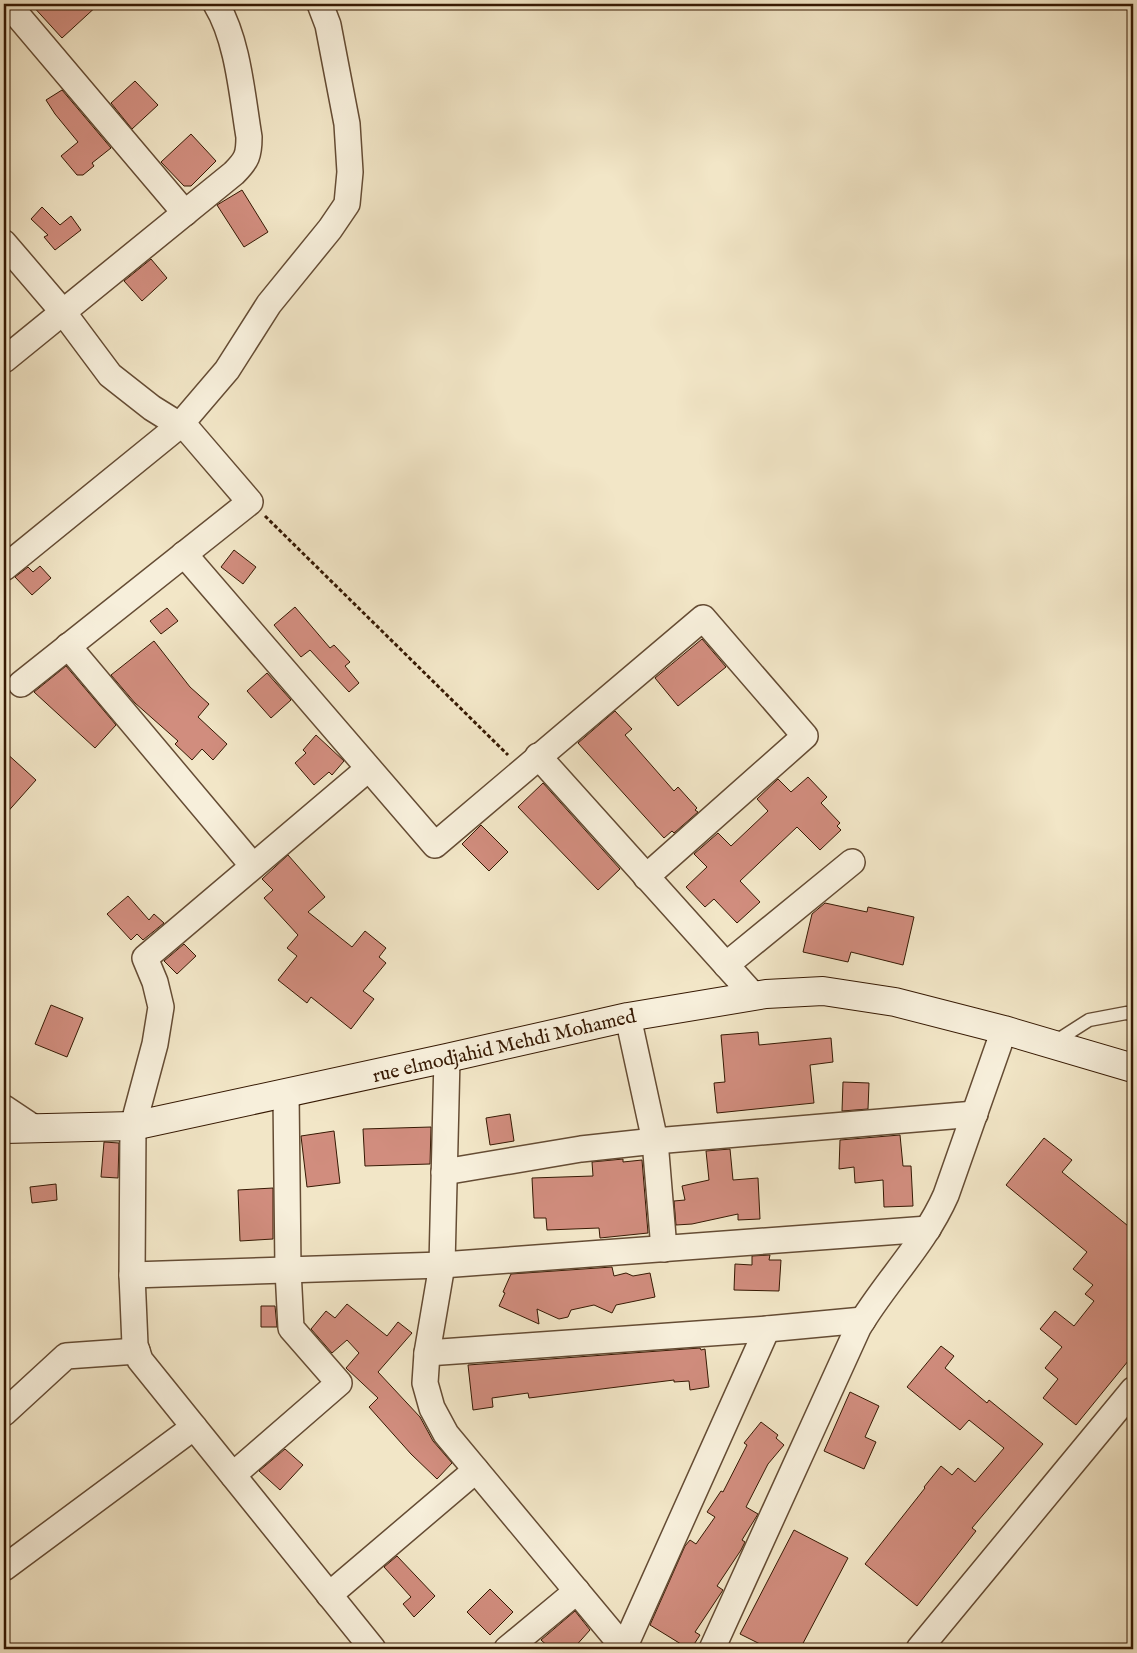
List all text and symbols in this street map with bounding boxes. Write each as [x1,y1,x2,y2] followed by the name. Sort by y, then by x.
[370,1004,639,1089] street label: rue elmodjahid Mehdi Mohamed

